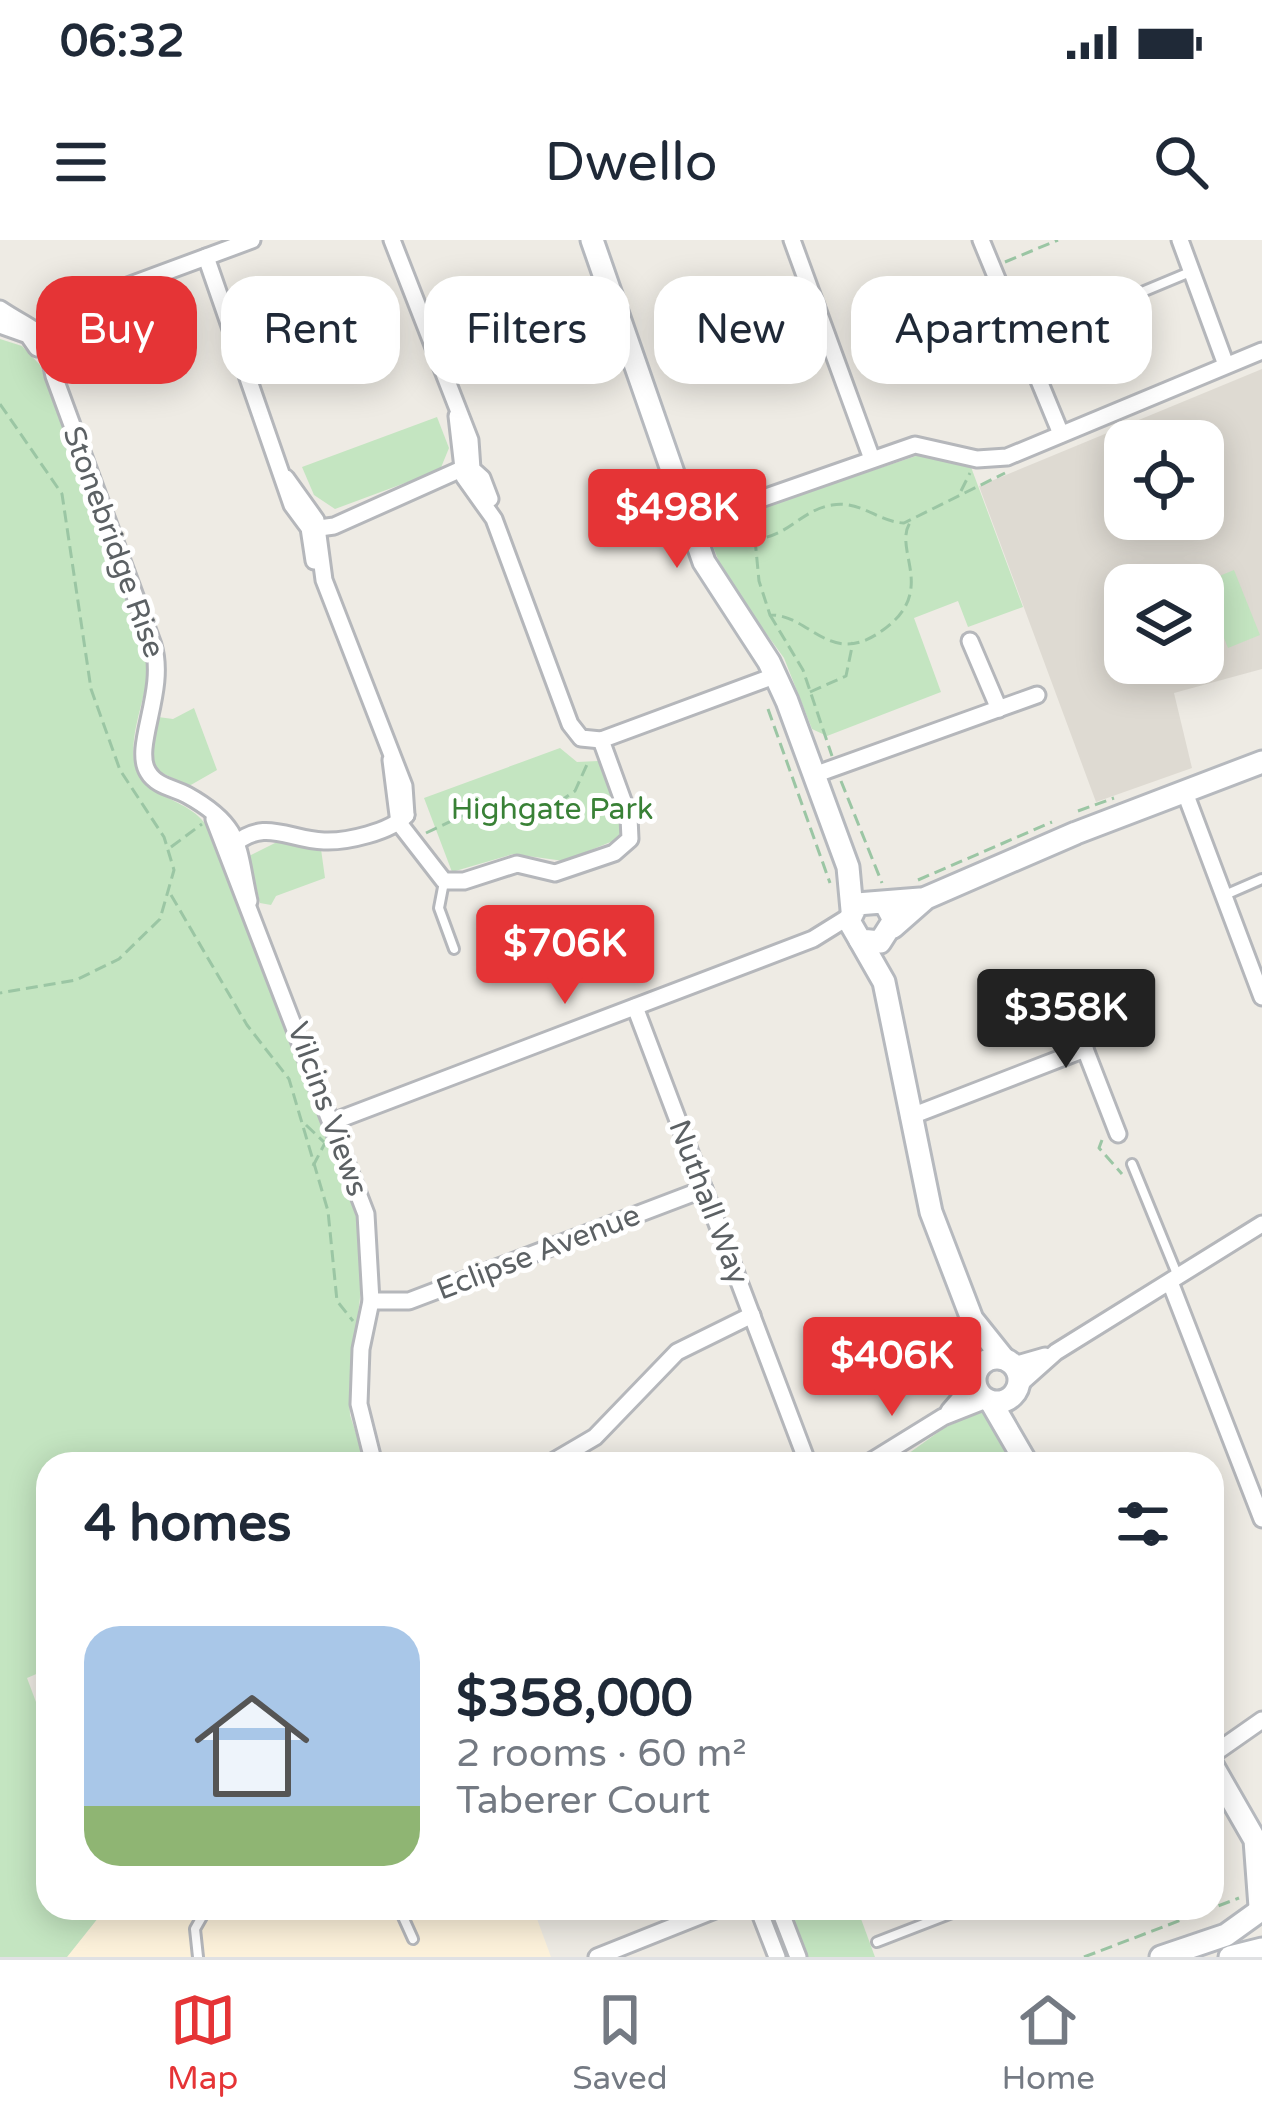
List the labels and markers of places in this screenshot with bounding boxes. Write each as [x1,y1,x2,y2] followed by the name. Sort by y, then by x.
[593,469,761,571] pin: $498K
[481,905,649,1007] pin: $706K
[982,969,1150,1071] pin: $358K
[808,1317,976,1419] pin: $406K

